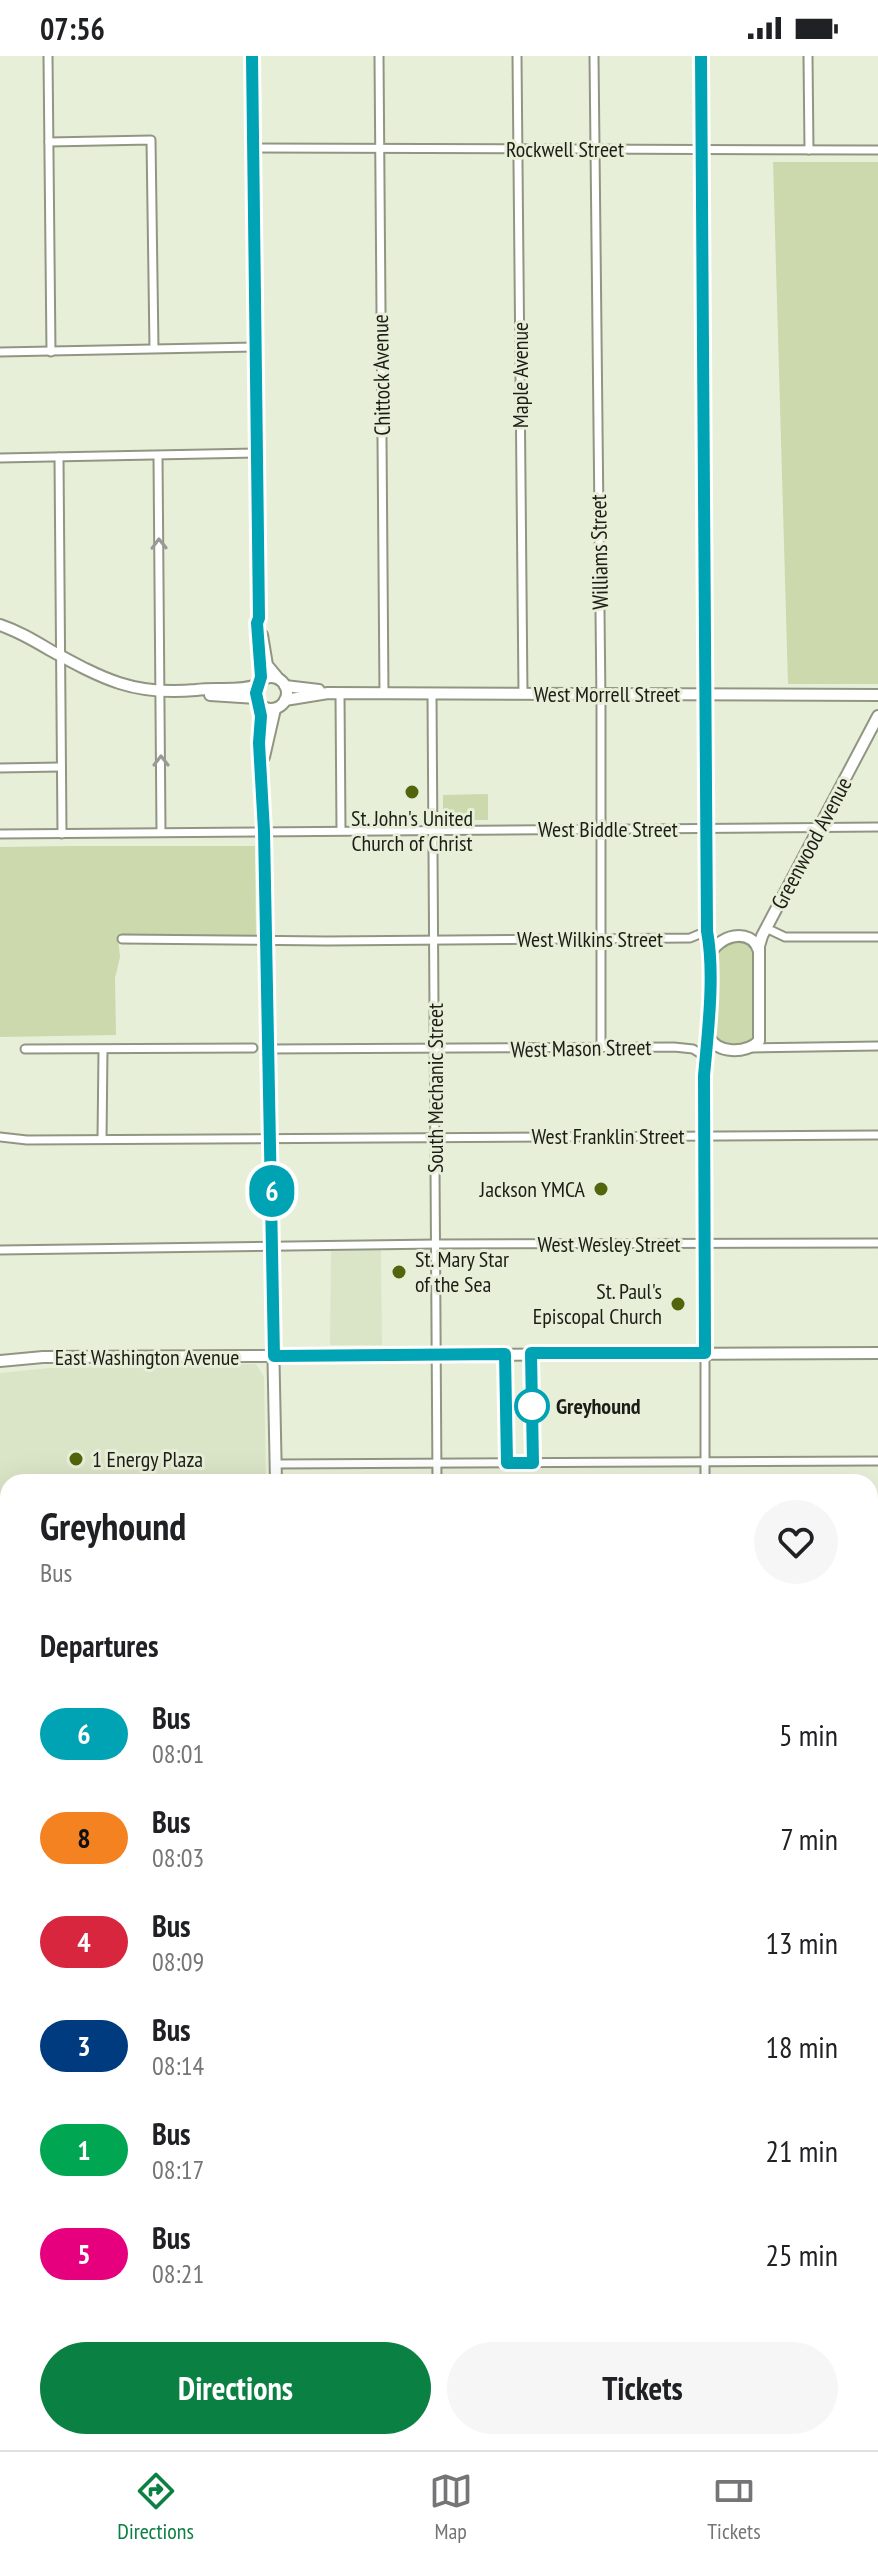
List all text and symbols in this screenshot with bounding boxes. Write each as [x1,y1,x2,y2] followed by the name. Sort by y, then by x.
[40,9,105,48] text: 07:56
[506,135,624,163] street label: Rockwell Street
[366,314,396,436] street label: Chittock Avenue
[506,322,534,428] street label: Maple Avenue
[584,494,614,610] street label: Williams Street
[150,537,168,550] one-way arrow
[534,680,680,708] street label: West Morrell Street
[152,754,170,767] one-way arrow
[764,772,858,914] street label: Greenwood Avenue
[403,783,421,801] marker: St. John's United Church of Christ
[351,804,473,857] place label: St. John's United Church of Christ
[538,815,678,843] street label: West Biddle Street
[517,925,663,953] street label: West Wilkins Street
[421,1003,449,1173] street label: South Mechanic Street
[510,1033,652,1063] street label: West Mason Street
[531,1122,685,1150] street label: West Franklin Street
[246,1165,298,1217] line badge: 6
[265,1172,279,1209] text: 6
[479,1175,586,1203] place label: Jackson YMCA
[592,1180,610,1198] marker: Jackson YMCA
[537,1230,681,1258] street label: West Wesley Street
[415,1245,509,1298] place label: St. Mary Star of the Sea
[390,1263,408,1281] marker: St. Mary Star of the Sea
[533,1277,662,1330] place label: St. Paul's Episcopal Church
[669,1295,687,1313] marker: St. Paul's Episcopal Church
[55,1343,239,1371] street label: East Washington Avenue
[515,1389,549,1423] marker: Greyhound
[556,1392,641,1420] place label: Greyhound
[92,1445,203,1473] place label: 1 Energy Plaza
[67,1450,85,1468] marker: 1 Energy Plaza
[754,1500,838,1584] button: heart
[40,1501,186,1550] text: Greyhound
[40,1556,72,1589] text: Bus
[40,1626,158,1665] text: Departures
[152,1698,191,1737] text: Bus
[77,1715,91,1752] text: 6
[779,1715,838,1754] text: 5 min
[152,1737,204,1770] text: 08:01
[152,1802,191,1841] text: Bus
[77,1819,91,1856] text: 8
[780,1819,838,1858] text: 7 min
[152,1841,204,1874] text: 08:03
[152,1906,191,1945] text: Bus
[77,1923,91,1960] text: 4
[765,1923,838,1962] text: 13 min
[152,1945,204,1978] text: 08:09
[152,2010,191,2049] text: Bus
[77,2027,91,2064] text: 3
[765,2027,838,2066] text: 18 min
[152,2049,204,2082] text: 08:14
[152,2114,191,2153] text: Bus
[77,2131,91,2168] text: 1
[765,2131,838,2170] text: 21 min
[152,2153,204,2186] text: 08:17
[152,2218,191,2257] text: Bus
[77,2235,91,2272] text: 5
[765,2235,838,2274] text: 25 min
[152,2257,204,2290] text: 08:21
[40,2342,431,2434] button: Directions
[447,2342,838,2434] button: Tickets
[117,2469,194,2545] tab: Directions
[429,2469,473,2545] tab: Map
[707,2469,761,2545] tab: Tickets

